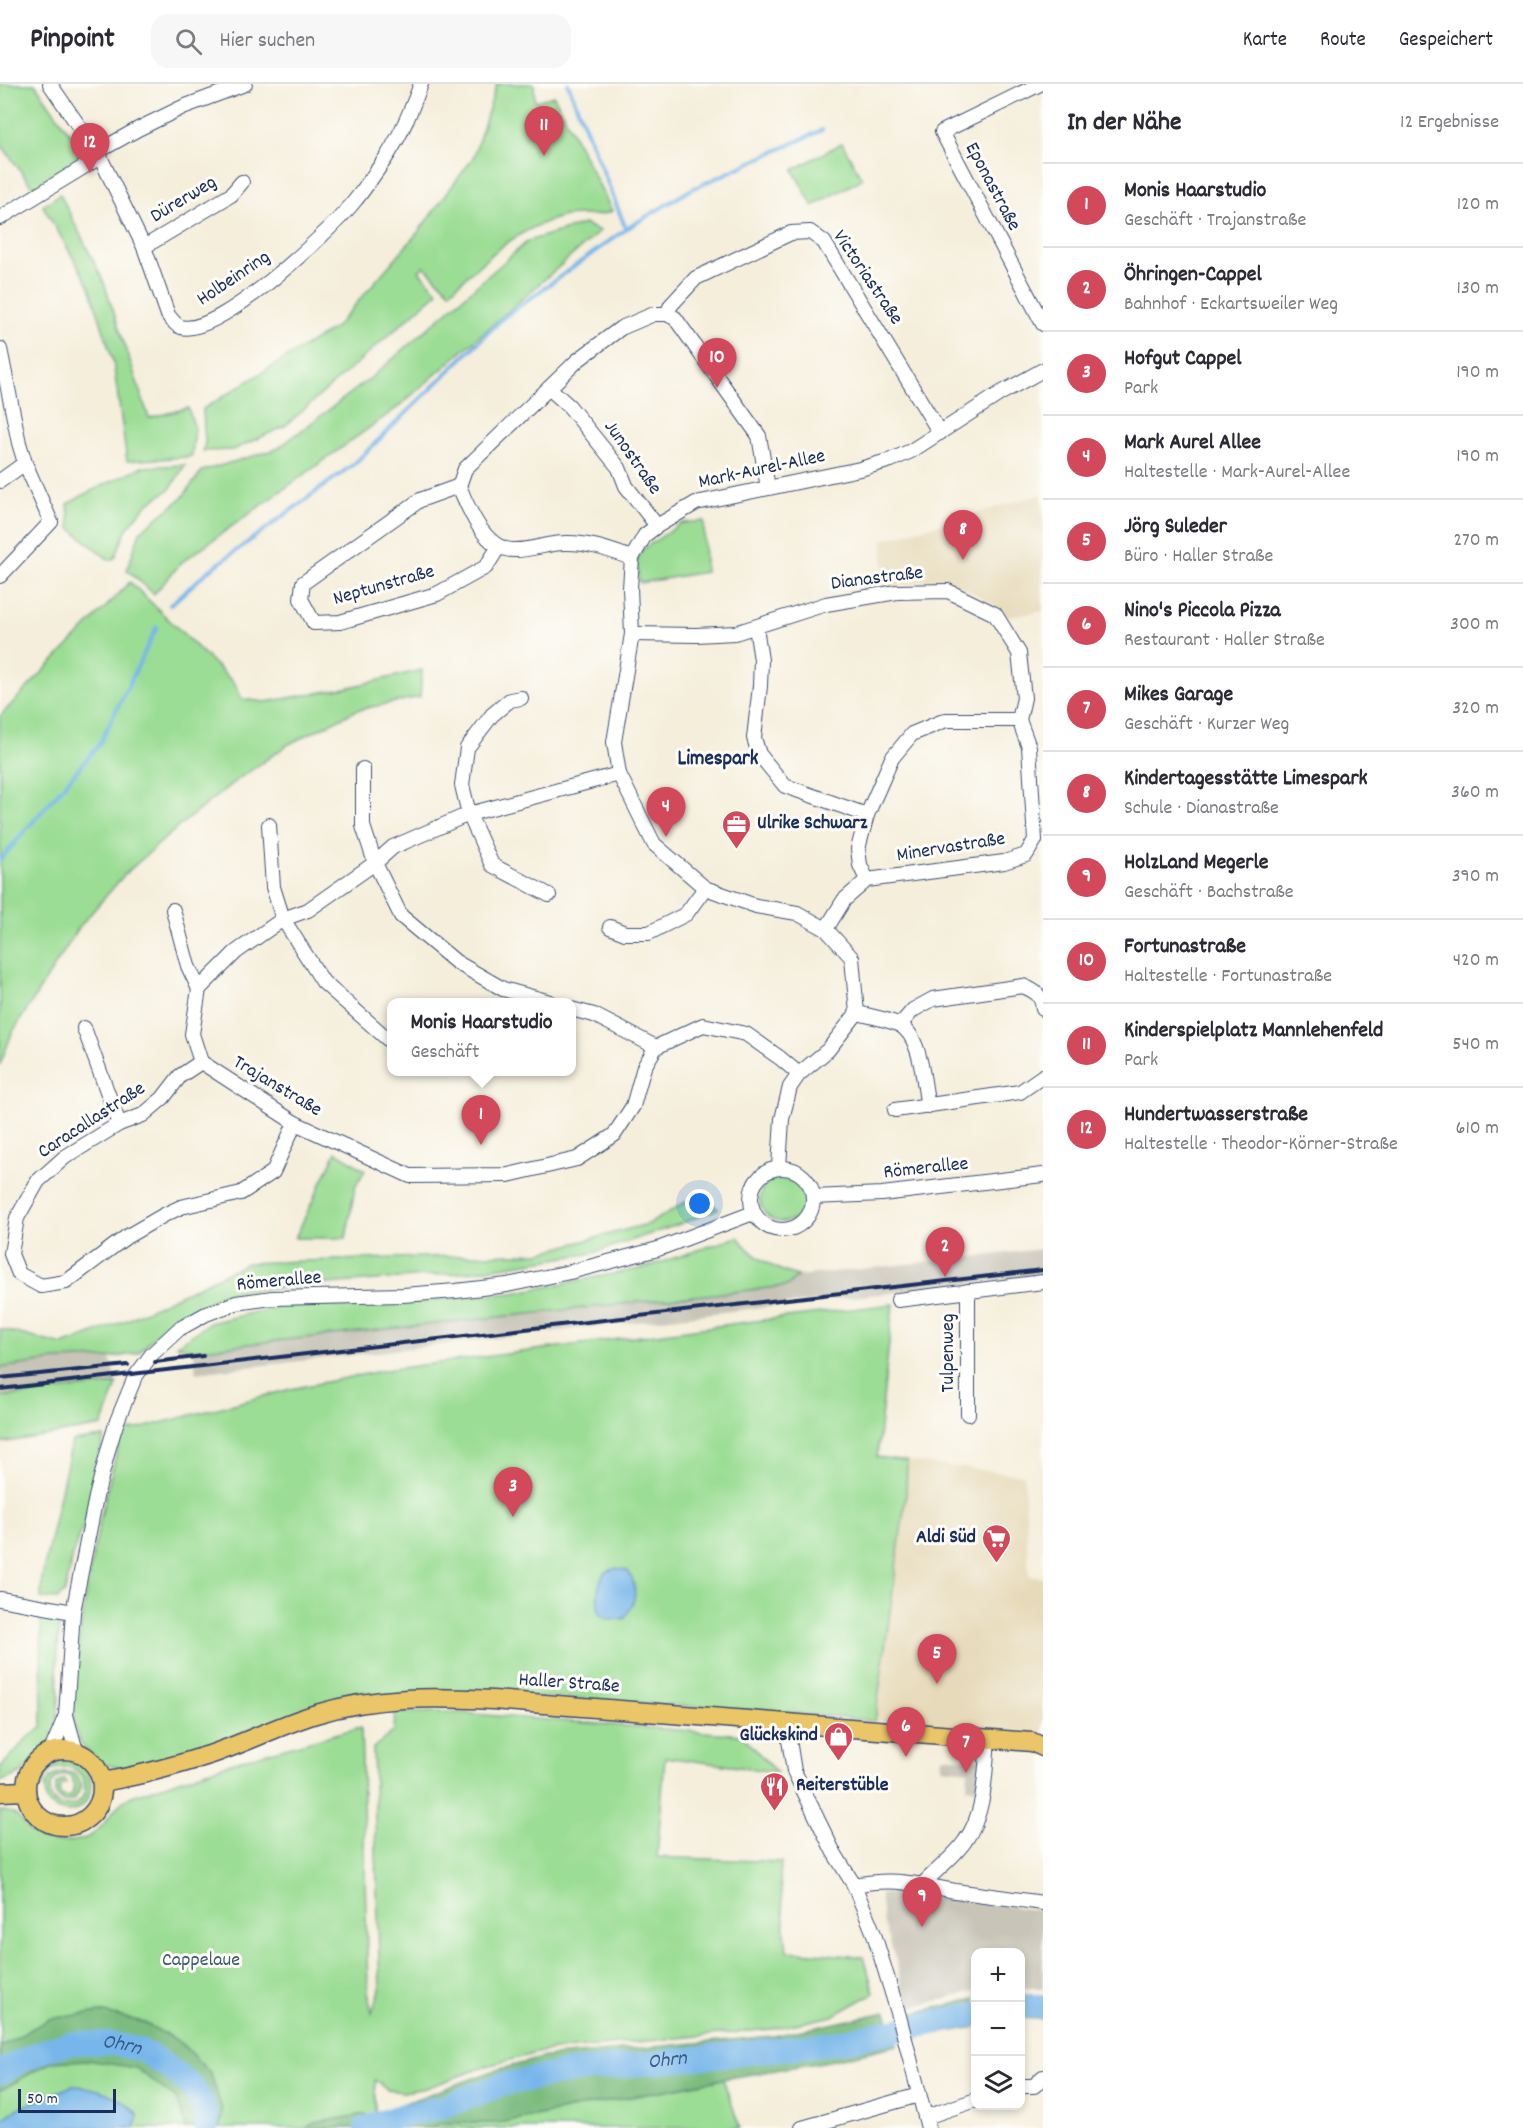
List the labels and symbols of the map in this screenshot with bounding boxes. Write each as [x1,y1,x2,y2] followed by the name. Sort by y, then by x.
[524,106,564,156] pin: 11
[70,124,110,173] pin: 12
[957,138,1027,236] street label: Eponastraße
[145,169,223,231] street label: Dürerweg
[825,225,909,331] street label: Victoriastraße
[192,244,276,314] street label: Holbeinring
[698,338,736,388] pin: 10
[596,415,668,501] street label: Junostraße
[696,443,828,497] street label: Mark-Aurel-Allee
[944,510,982,560] pin: 8
[330,558,438,614] street label: Neptunstraße
[829,559,925,599] street label: Dianastraße
[678,745,759,775] district label: Limespark
[646,788,686,837] pin: 4
[720,808,752,850] office icon: Ulrike Schwarz
[757,810,868,838] place label: Ulrike Schwarz
[895,826,1007,870] street label: Minervastraße
[227,1049,327,1125] street label: Trajanstraße
[33,1076,151,1166] street label: Caracallastraße
[462,1096,500,1145] pin: 1
[882,1151,970,1187] street label: Römerallee
[685,1189,714,1218] your location
[926,1228,964,1277] pin: 2
[235,1264,323,1300] street label: Römerallee
[935,1313,963,1393] street label: Tulpenweg
[494,1468,532,1517] pin: 3
[981,1522,1013,1564] supermarket icon: Aldi Süd
[916,1524,976,1552] place label: Aldi Süd
[918,1634,956,1684] pin: 5
[518,1667,621,1702] street label: Haller Straße
[886,1708,926,1757] pin: 6
[823,1720,855,1762] shop icon: Glückskind
[739,1722,818,1750] place label: Glückskind
[946,1724,986,1773] pin: 7
[759,1770,791,1812] restaurant icon: Reiterstüble
[796,1772,889,1800] place label: Reiterstüble
[902,1878,942,1927] pin: 9
[162,1947,240,1975] park label: Cappelaue
[101,2028,146,2065] water label: Ohrn
[646,2044,690,2078] water label: Ohrn
[18,2086,116,2114] scale bar

